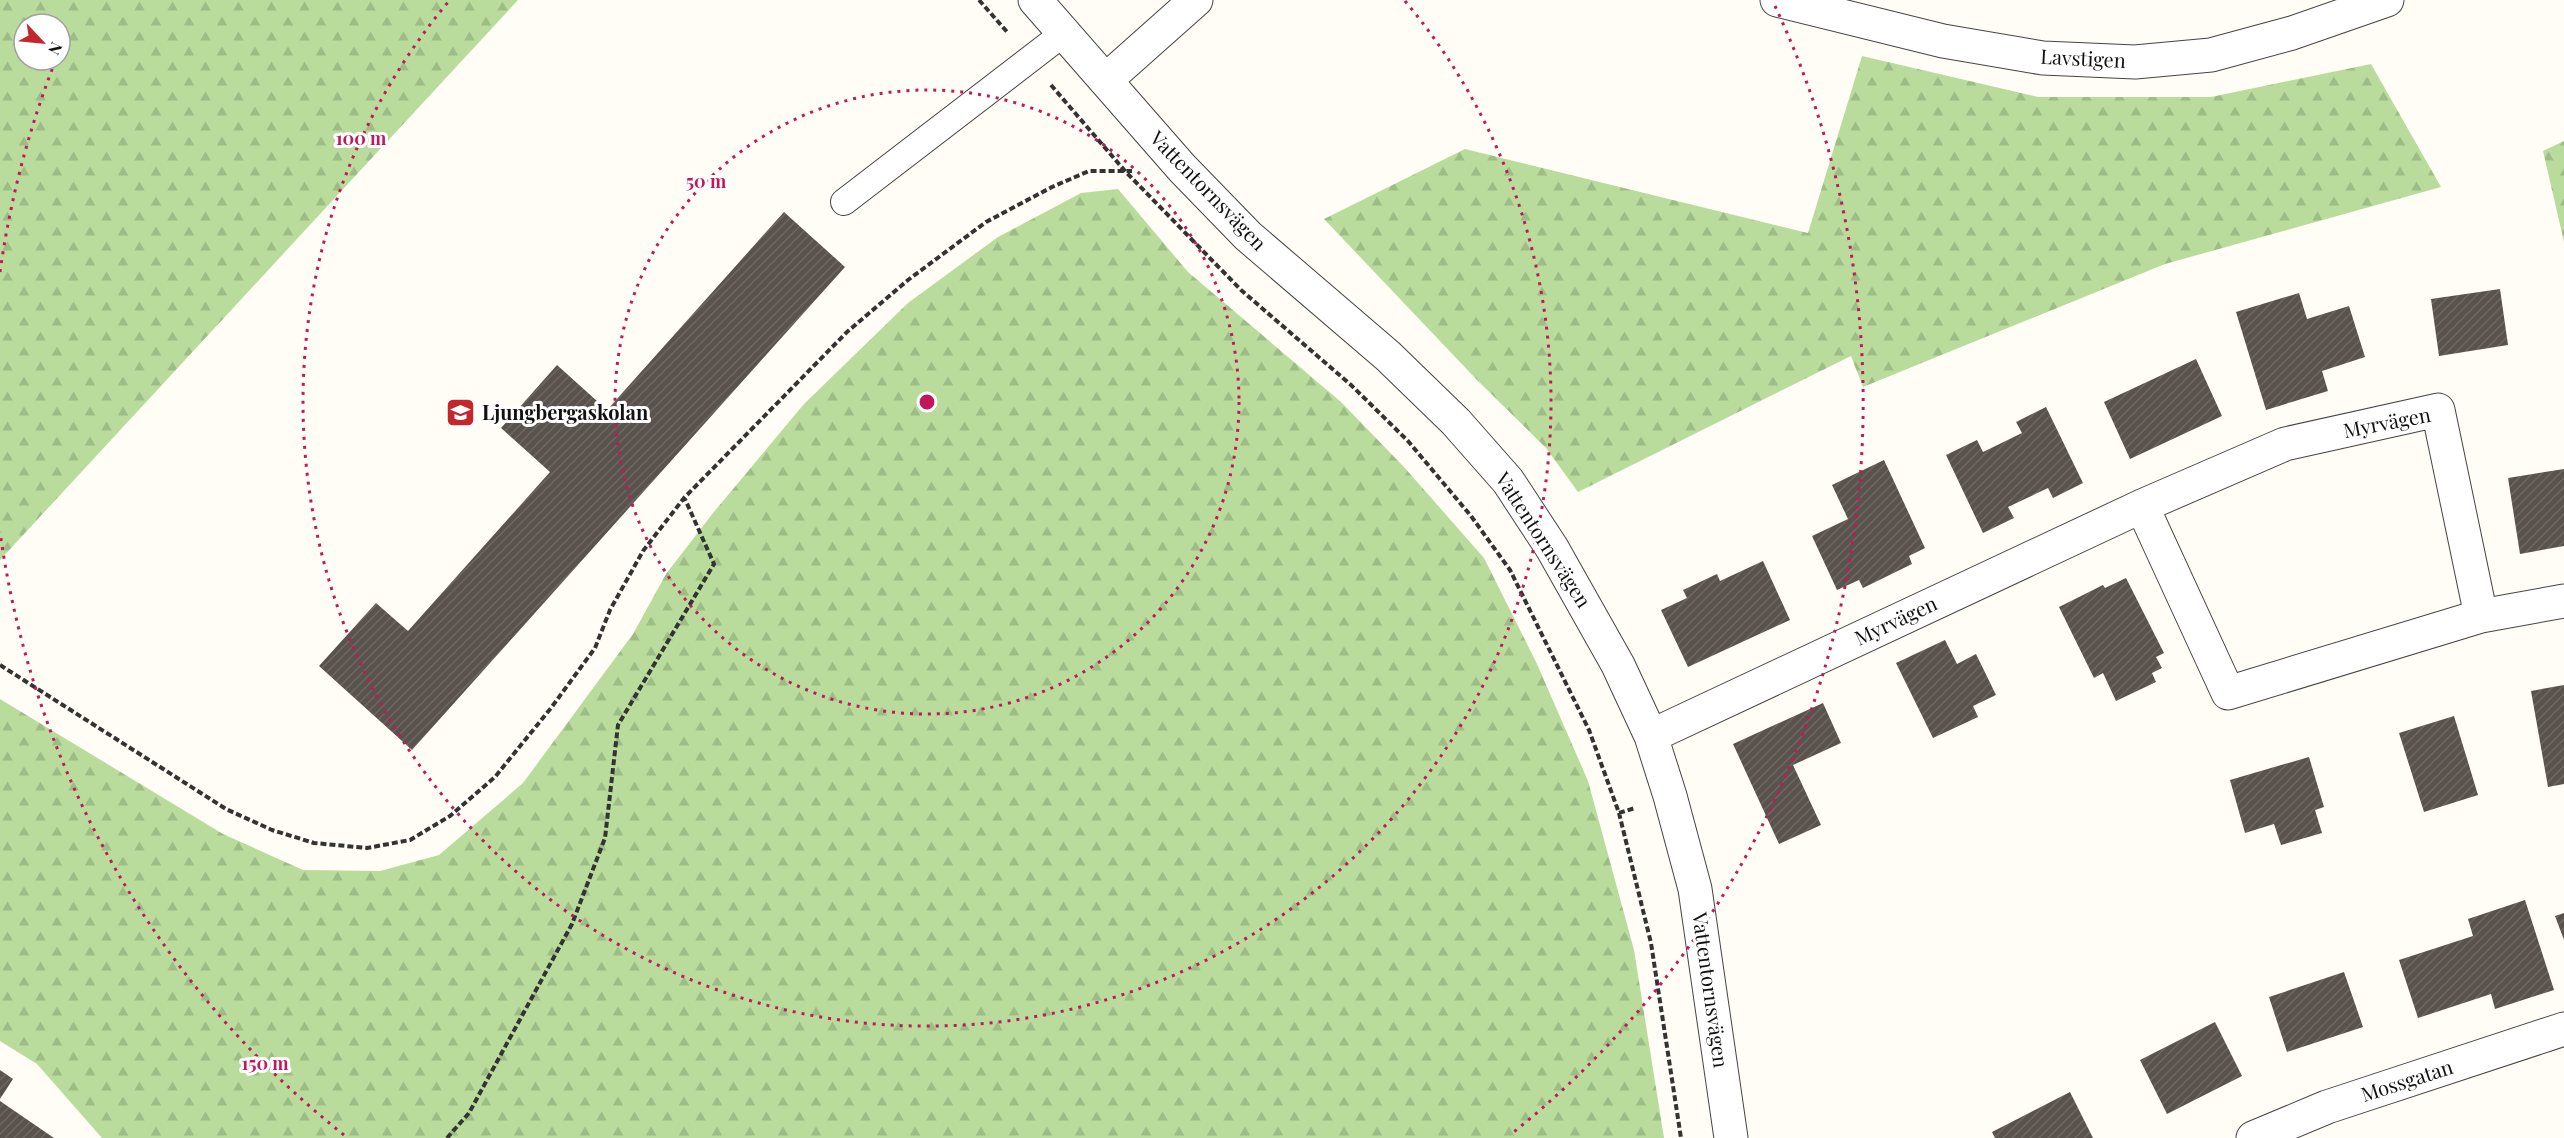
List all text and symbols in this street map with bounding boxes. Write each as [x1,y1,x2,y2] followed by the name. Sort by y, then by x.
[12,12,72,72] north arrow
[44,39,68,59] text: N
[2040,42,2127,73] street label: Lavstigen
[1144,124,1273,256] street label: Vattentornsvägen
[336,126,387,150] text: 100 m
[686,169,727,193] text: 50 m
[917,392,937,412] centre of rings
[445,397,477,429] school or university icon: Ljungbergaskolan
[482,398,649,425] place label: Ljungbergaskolan
[2341,400,2433,443] street label: Myrvägen
[1490,465,1598,612] street label: Vattentornsvägen
[1850,589,1941,651] street label: Myrvägen
[1687,909,1736,1069] street label: Vattentornsvägen
[241,1051,289,1075] text: 150 m
[2357,1052,2456,1107] street label: Mossgatan

